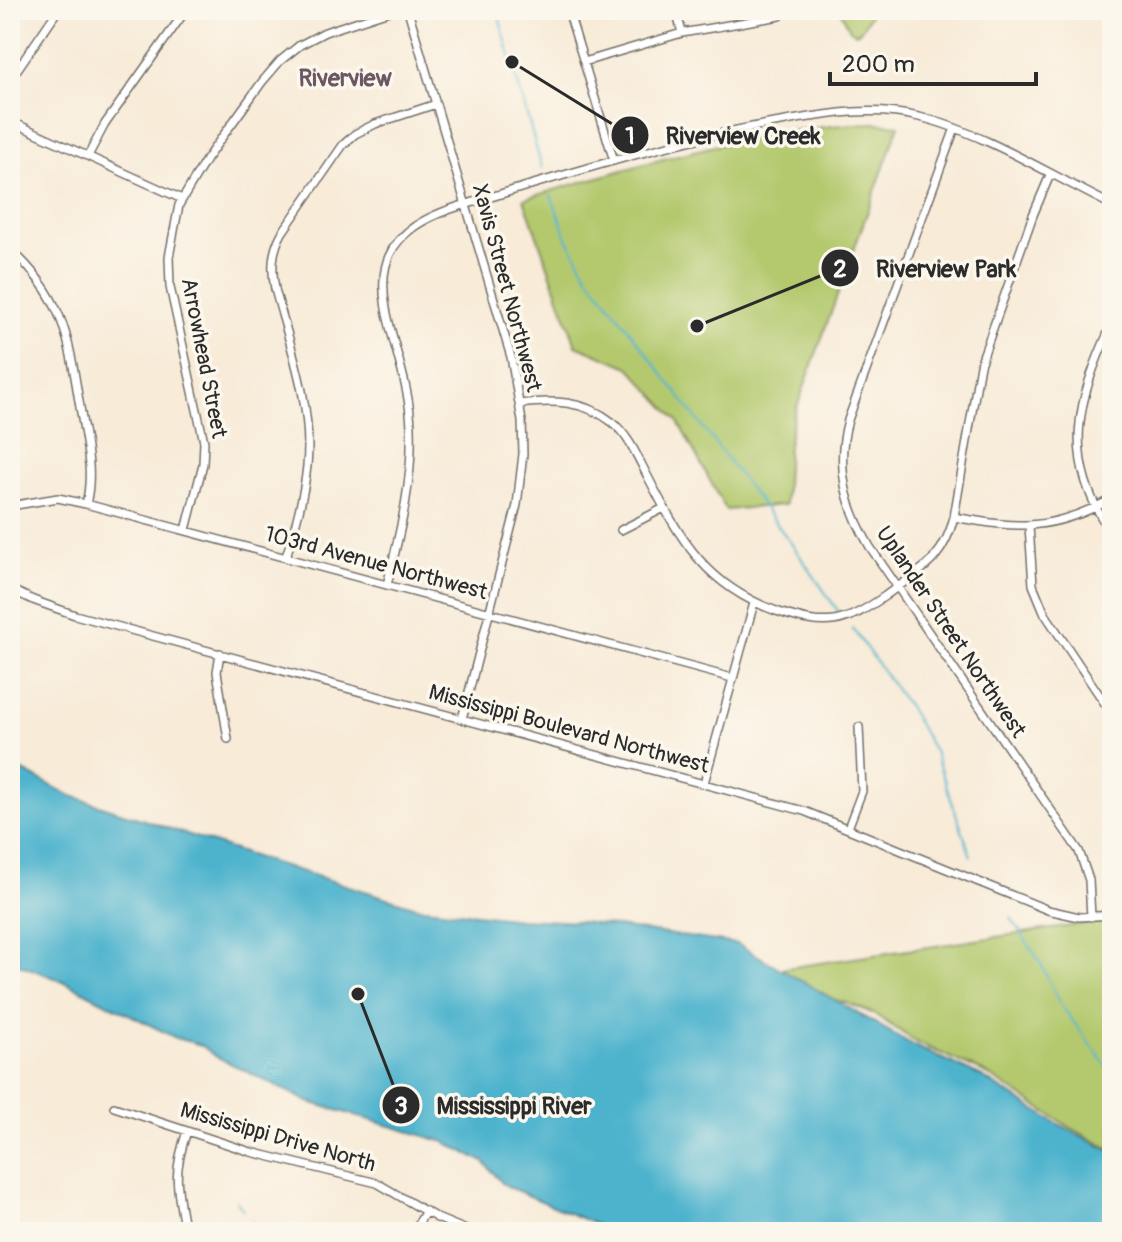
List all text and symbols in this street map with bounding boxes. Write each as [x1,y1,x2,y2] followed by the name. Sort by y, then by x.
[830,36,1036,86] scale bar
[842,50,915,79] text: 200 m
[298,64,392,93] district label: Riverview
[610,111,837,159] callout: Riverview Creek
[625,122,635,151] text: 1
[666,122,821,151] text: Riverview Creek
[466,181,548,395] street label: Xavis Street Northwest
[820,244,1032,292] callout: Riverview Park
[833,255,847,284] text: 2
[876,255,1017,284] text: Riverview Park
[175,276,233,441] street label: Arrowhead Street
[262,520,491,606] street label: 103rd Avenue Northwest
[870,521,1032,743] street label: Uplander Street Northwest
[426,678,712,780] street label: Mississippi Boulevard Northwest
[381,1081,608,1129] callout: Mississippi River
[394,1092,408,1121] text: 3
[436,1092,592,1121] text: Mississippi River
[177,1096,379,1178] street label: Mississippi Drive North

